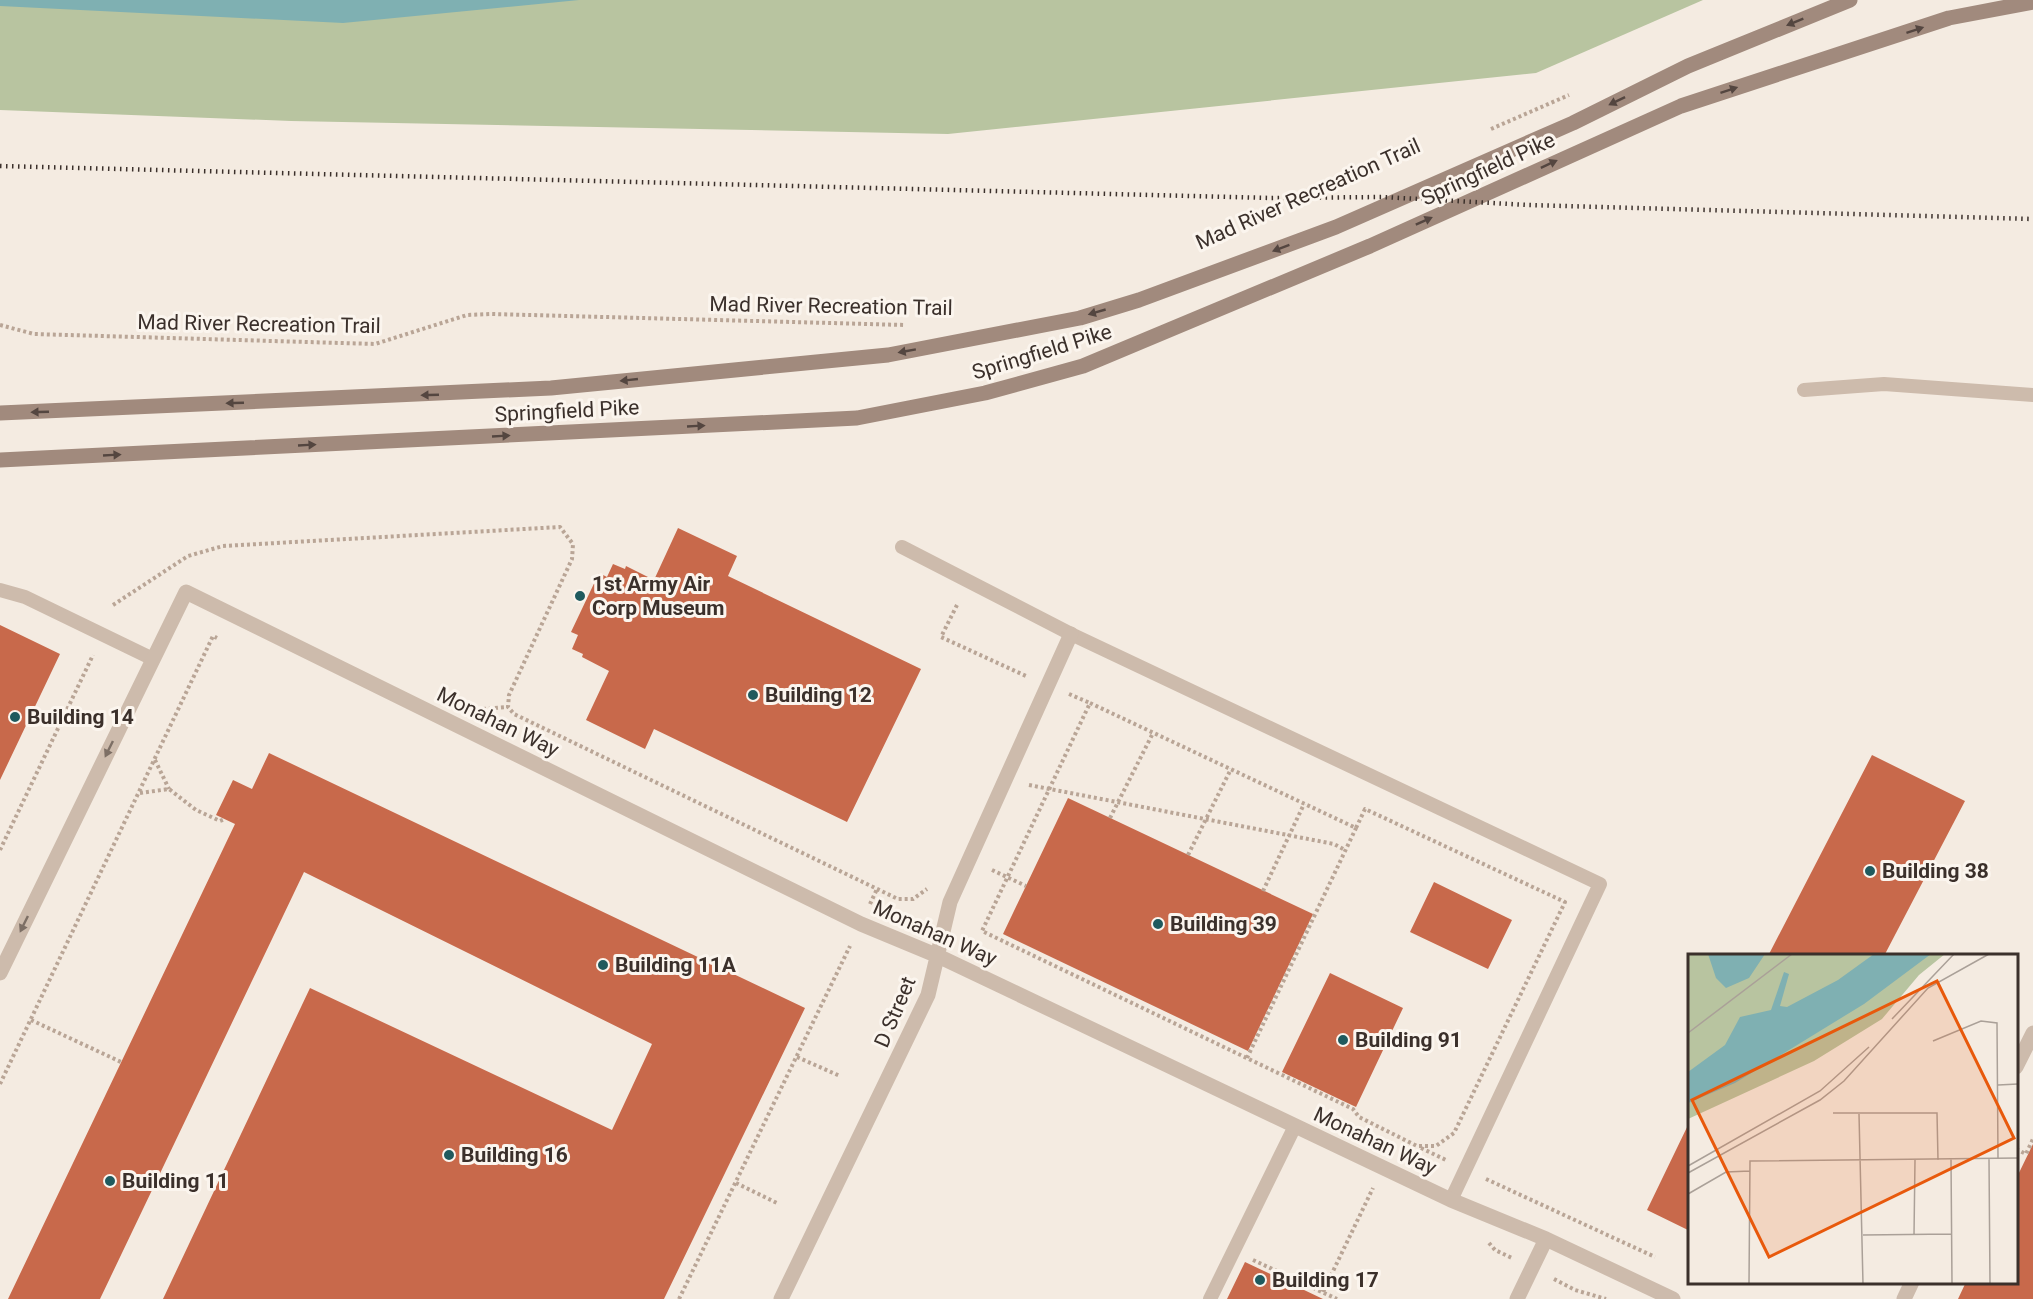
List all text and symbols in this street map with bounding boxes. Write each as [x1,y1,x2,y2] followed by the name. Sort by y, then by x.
[1786,17,1804,27] one-way arrow
[1906,24,1924,34] one-way arrow
[1720,85,1738,94] one-way arrow
[1609,96,1626,106] one-way arrow
[1417,128,1559,210] street label: Springfield Pike
[1192,134,1424,254] street label: Mad River Recreation Trail
[1541,159,1559,169] one-way arrow
[1415,217,1432,226] one-way arrow
[1272,243,1290,253] one-way arrow
[709,292,953,320] street label: Mad River Recreation Trail
[1088,308,1106,317] one-way arrow
[137,310,381,338] street label: Mad River Recreation Trail
[969,319,1115,385] street label: Springfield Pike
[897,347,916,356] one-way arrow
[619,375,638,385] one-way arrow
[421,390,440,399] one-way arrow
[494,395,640,427] street label: Springfield Pike
[226,399,245,408] one-way arrow
[31,407,50,416] one-way arrow
[687,421,706,430] one-way arrow
[492,431,511,440] one-way arrow
[297,441,316,450] one-way arrow
[102,450,121,460] one-way arrow
[592,572,725,620] place label: 1st Army Air Corp Museum
[573,589,587,603] marker: 1st Army Air Corp Museum
[433,682,563,762] street label: Monahan Way
[765,683,872,707] place label: Building 12
[746,688,760,702] marker: Building 12
[27,705,134,729] place label: Building 14
[8,710,22,724] marker: Building 14
[105,740,115,758] one-way arrow
[1882,859,1989,883] place label: Building 38
[1863,864,1877,878] marker: Building 38
[870,895,1001,971] street label: Monahan Way
[1170,912,1277,936] place label: Building 39
[19,916,28,933] one-way arrow
[1151,917,1165,931] marker: Building 39
[615,953,737,977] place label: Building 11A
[1688,954,2018,1284] inset map
[596,958,610,972] marker: Building 11A
[869,973,921,1051] street label: D Street
[1355,1028,1462,1052] place label: Building 91
[1336,1033,1350,1047] marker: Building 91
[1310,1102,1440,1180] street label: Monahan Way
[461,1143,568,1167] place label: Building 16
[442,1148,456,1162] marker: Building 16
[122,1169,229,1193] place label: Building 11
[103,1174,117,1188] marker: Building 11
[1272,1268,1379,1292] place label: Building 17
[1253,1273,1267,1287] marker: Building 17

